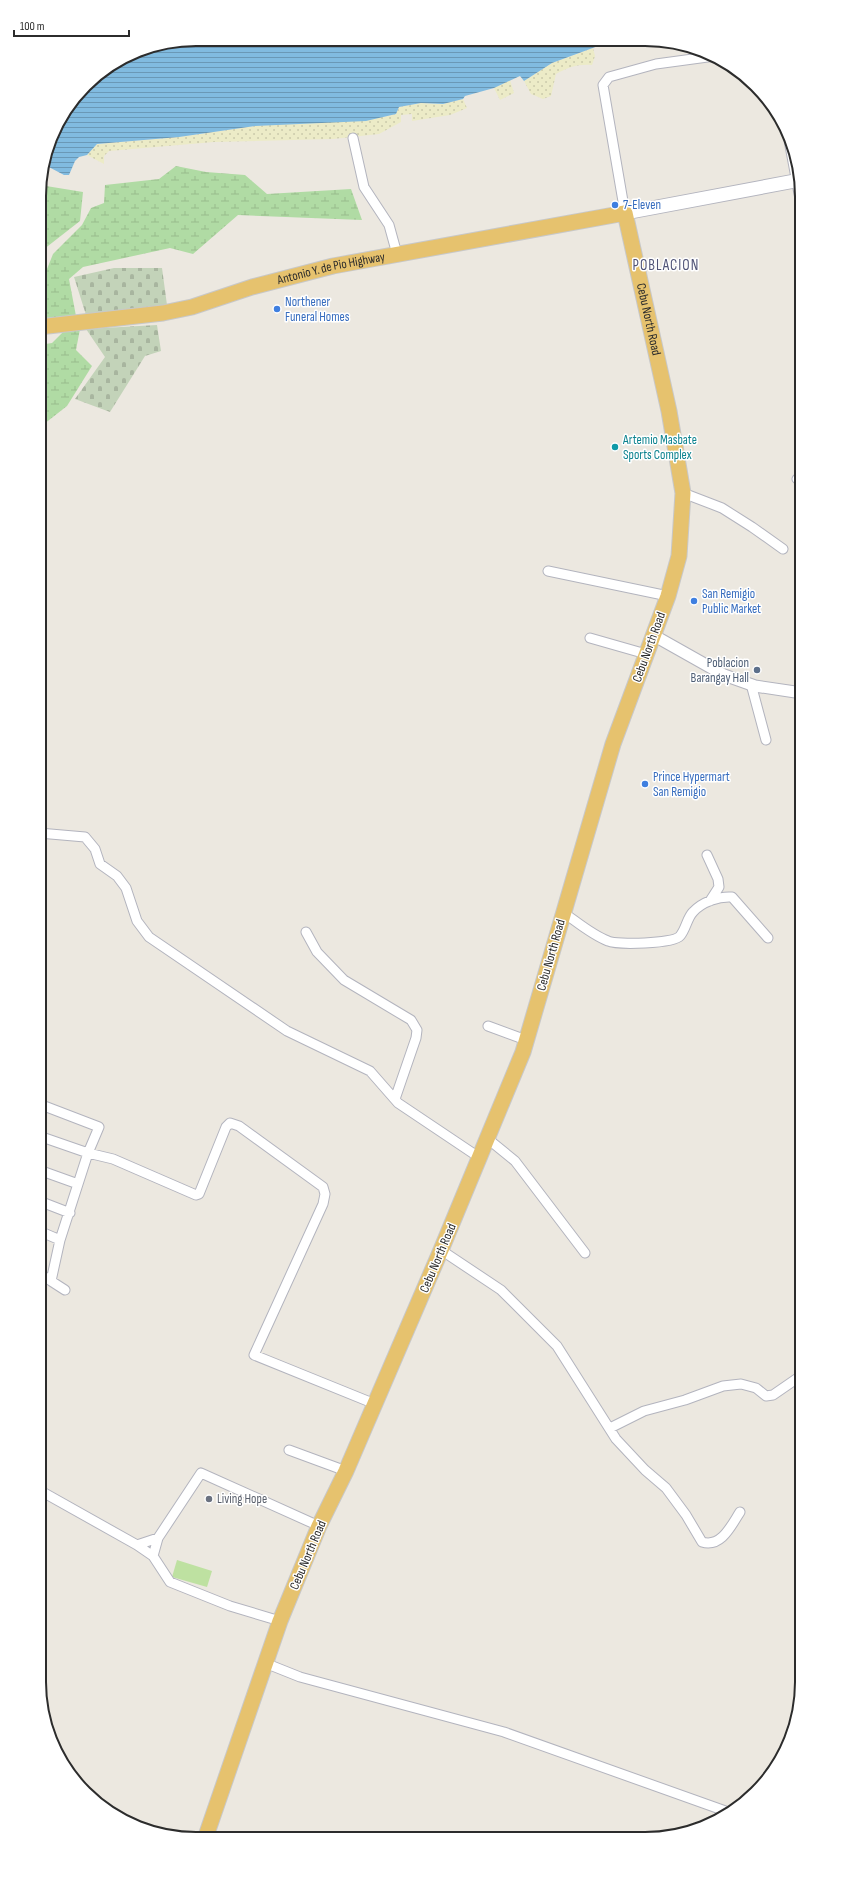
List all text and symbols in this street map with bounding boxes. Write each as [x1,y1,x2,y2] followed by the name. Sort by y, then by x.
[14,12,129,38] scale bar
[20,19,45,34] text: 100 m
[623,197,661,213] place label: 7-Eleven
[610,200,620,210] marker: 7-Eleven
[275,249,386,288] street label: Antonio Y. de Pio Highway
[633,256,699,275] district label: POBLACION
[633,282,664,357] street label: Cebu North Road
[285,294,350,325] place label: Northener Funeral Homes
[272,304,282,314] marker: Northener Funeral Homes
[622,432,697,463] place label: Artemio Masbate Sports Complex
[610,442,620,452] marker: Artemio Masbate Sports Complex
[702,586,761,617] place label: San Remigio Public Market
[689,596,699,606] marker: San Remigio Public Market
[629,610,669,684] street label: Cebu North Road
[691,655,749,686] place label: Poblacion Barangay Hall
[752,665,762,675] marker: Poblacion Barangay Hall
[653,769,730,800] place label: Prince Hypermart San Remigio
[640,779,650,789] marker: Prince Hypermart San Remigio
[533,917,569,993] street label: Cebu North Road
[416,1221,460,1295] street label: Cebu North Road
[217,1491,267,1507] place label: Living Hope
[204,1494,214,1504] marker: Living Hope
[286,1518,330,1592] street label: Cebu North Road

